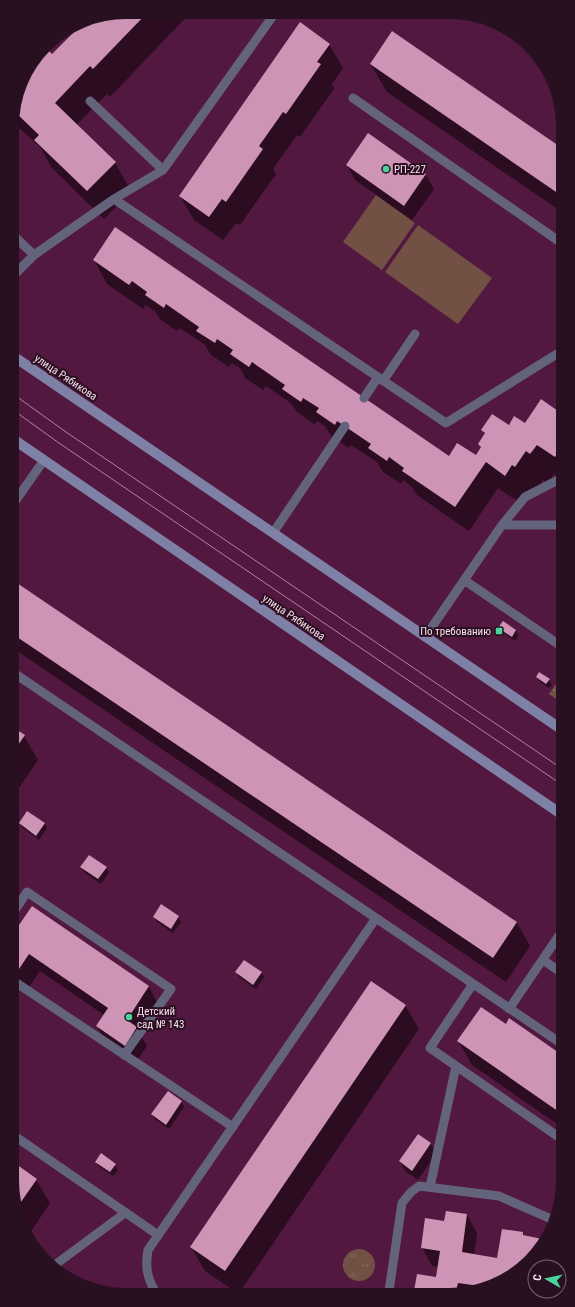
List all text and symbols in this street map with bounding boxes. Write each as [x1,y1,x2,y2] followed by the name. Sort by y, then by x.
[394,163,426,176] place label: РП-227
[381,164,391,174] marker: РП-227
[32,352,100,403] street label: улица Рябикова
[260,592,328,643] street label: улица Рябикова
[420,625,491,638] place label: По требованию
[494,626,504,636] marker: По требованию
[137,1005,184,1031] place label: Детский сад № 143
[124,1012,134,1022] marker: Детский сад № 143
[527,1259,567,1299] north arrow
[531,1273,545,1282] text: С

